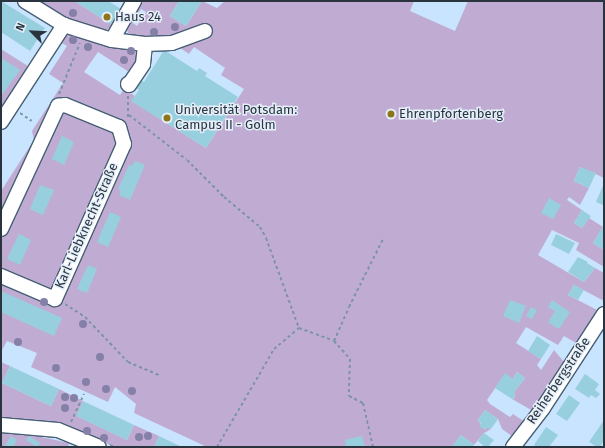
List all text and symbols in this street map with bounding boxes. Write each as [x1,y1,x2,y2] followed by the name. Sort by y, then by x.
[115,9,161,25] place label: Haus 24
[12,12,52,52] north arrow
[102,12,112,22] marker: Haus 24
[13,21,28,33] text: N
[175,103,297,134] place label: Universität Potsdam: Campus II - Golm
[399,106,503,122] place label: Ehrenpfortenberg
[386,109,396,119] marker: Ehrenpfortenberg
[162,113,172,123] marker: Universität Potsdam: Campus II - Golm
[52,161,122,291] street label: Karl-Liebknecht-Straße
[524,335,594,427] street label: Reiherbergstraße

